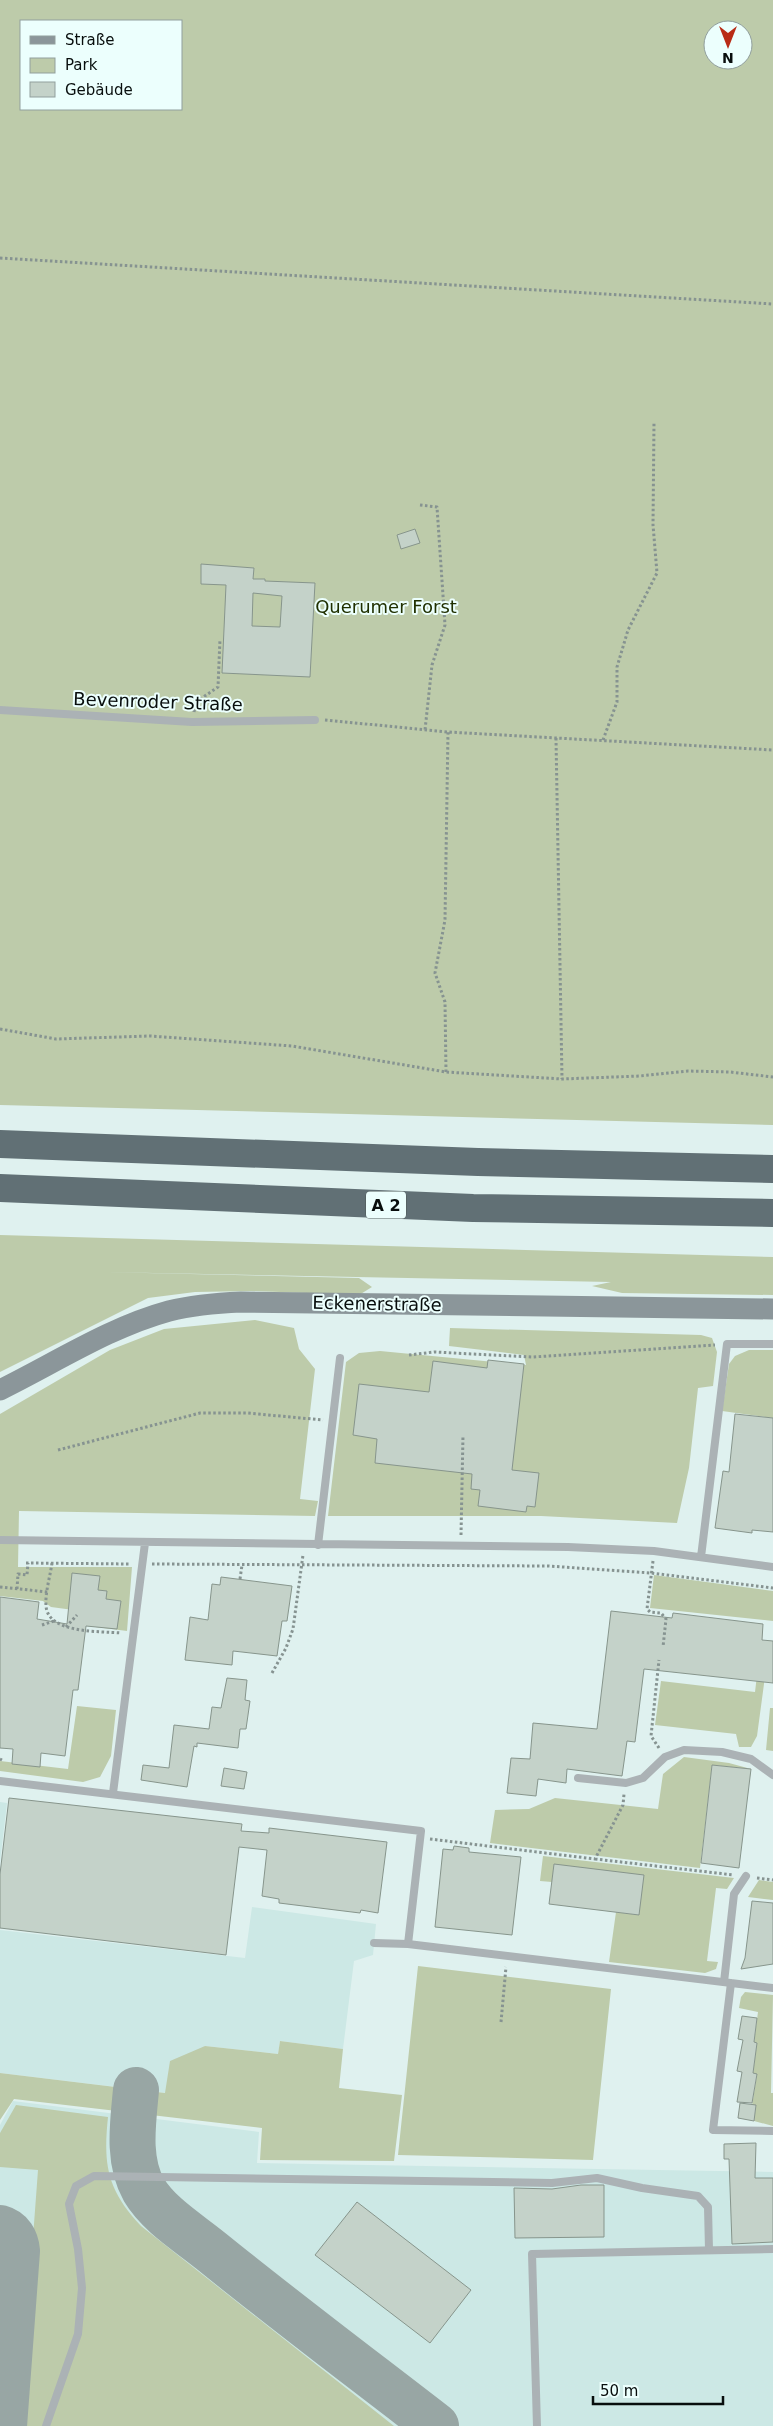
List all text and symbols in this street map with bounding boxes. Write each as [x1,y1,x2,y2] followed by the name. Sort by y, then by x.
[20,20,182,110] legend
[703,20,753,70] north arrow
[65,31,114,49] text: Straße
[722,50,734,66] text: N
[65,56,98,74] text: Park
[65,81,133,99] text: Gebäude
[315,596,457,617] park label: Querumer Forst
[73,688,243,715] street label: Bevenroder Straße
[366,1192,406,1218] road number: A 2
[312,1292,442,1315] street label: Eckenerstraße
[593,2374,723,2406] scale bar
[600,2382,638,2400] text: 50 m

